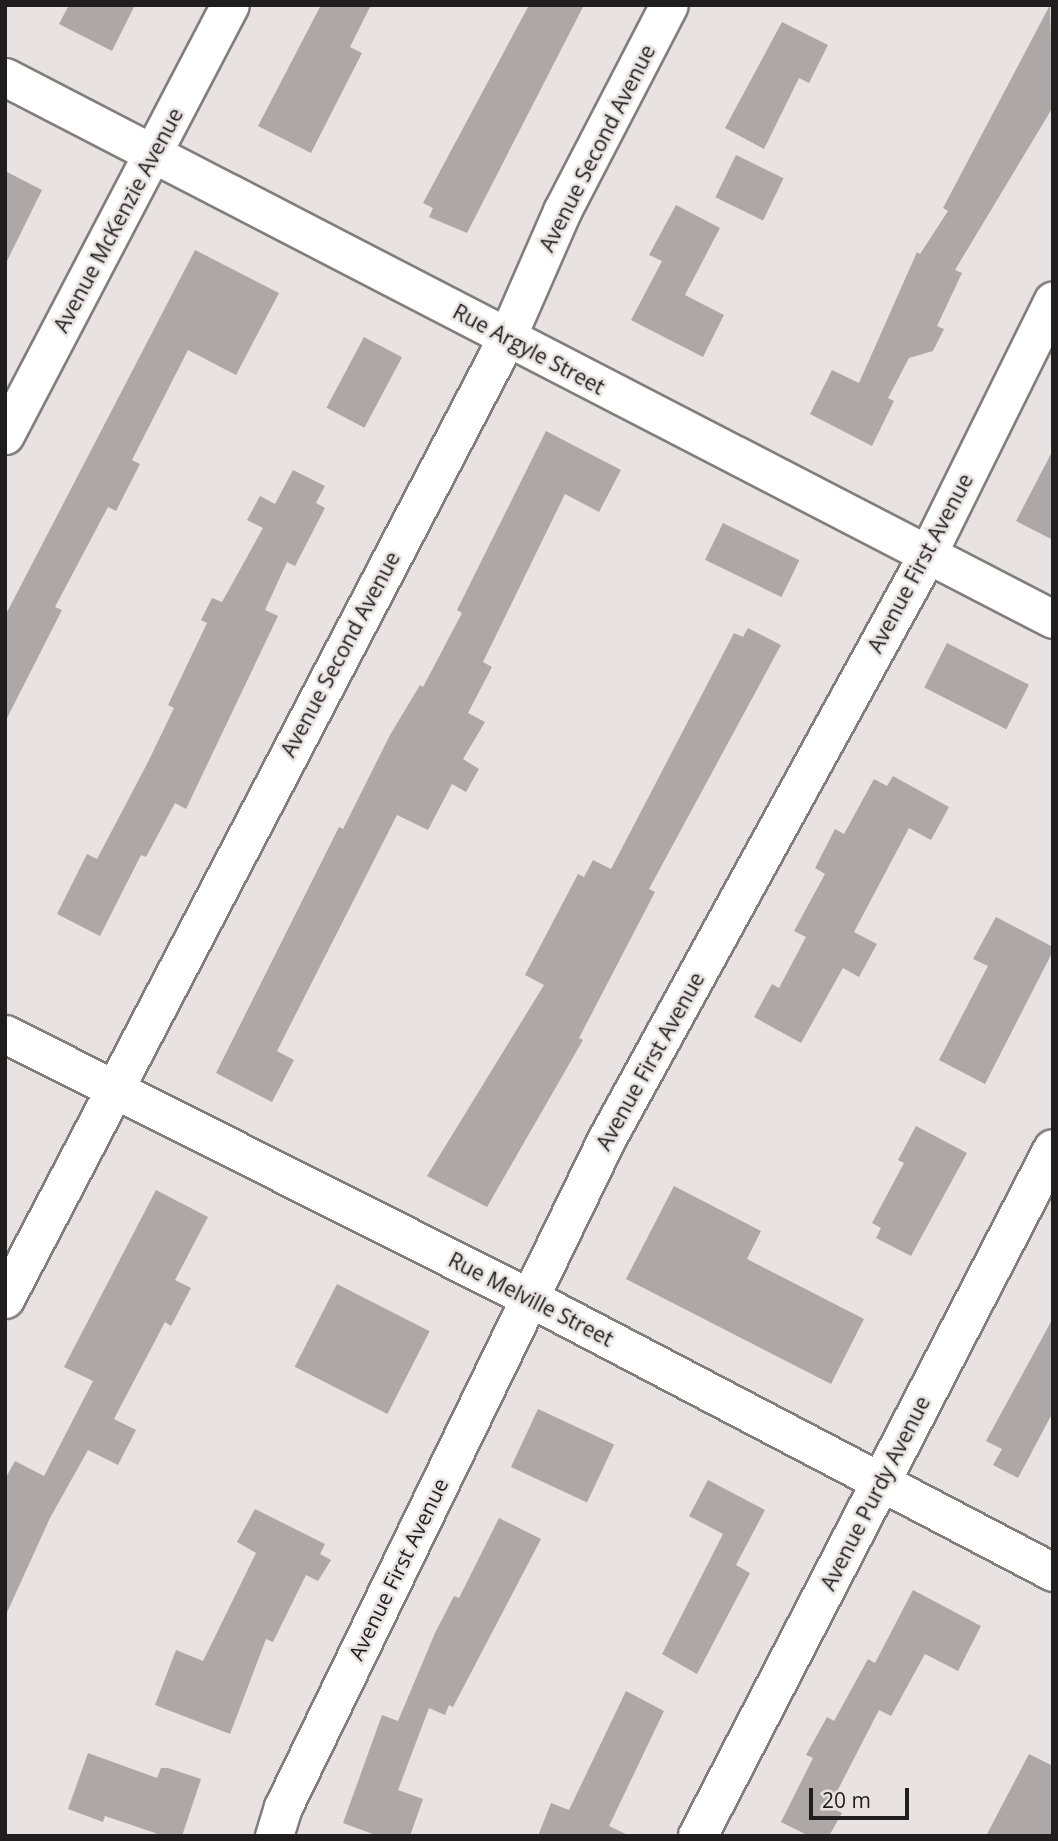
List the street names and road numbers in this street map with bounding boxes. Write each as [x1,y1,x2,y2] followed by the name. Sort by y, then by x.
[534,40,660,256] street label: Avenue Second Avenue
[48,103,188,337] street label: Avenue McKenzie Avenue
[449,298,609,400] street label: Rue Argyle Street
[862,469,978,657] street label: Avenue First Avenue
[275,547,405,761] street label: Avenue Second Avenue
[591,968,709,1154] street label: Avenue First Avenue
[444,1247,618,1351] street label: Rue Melville Street
[815,1392,935,1594] street label: Avenue Purdy Avenue
[343,1474,453,1664] street label: Avenue First Avenue

